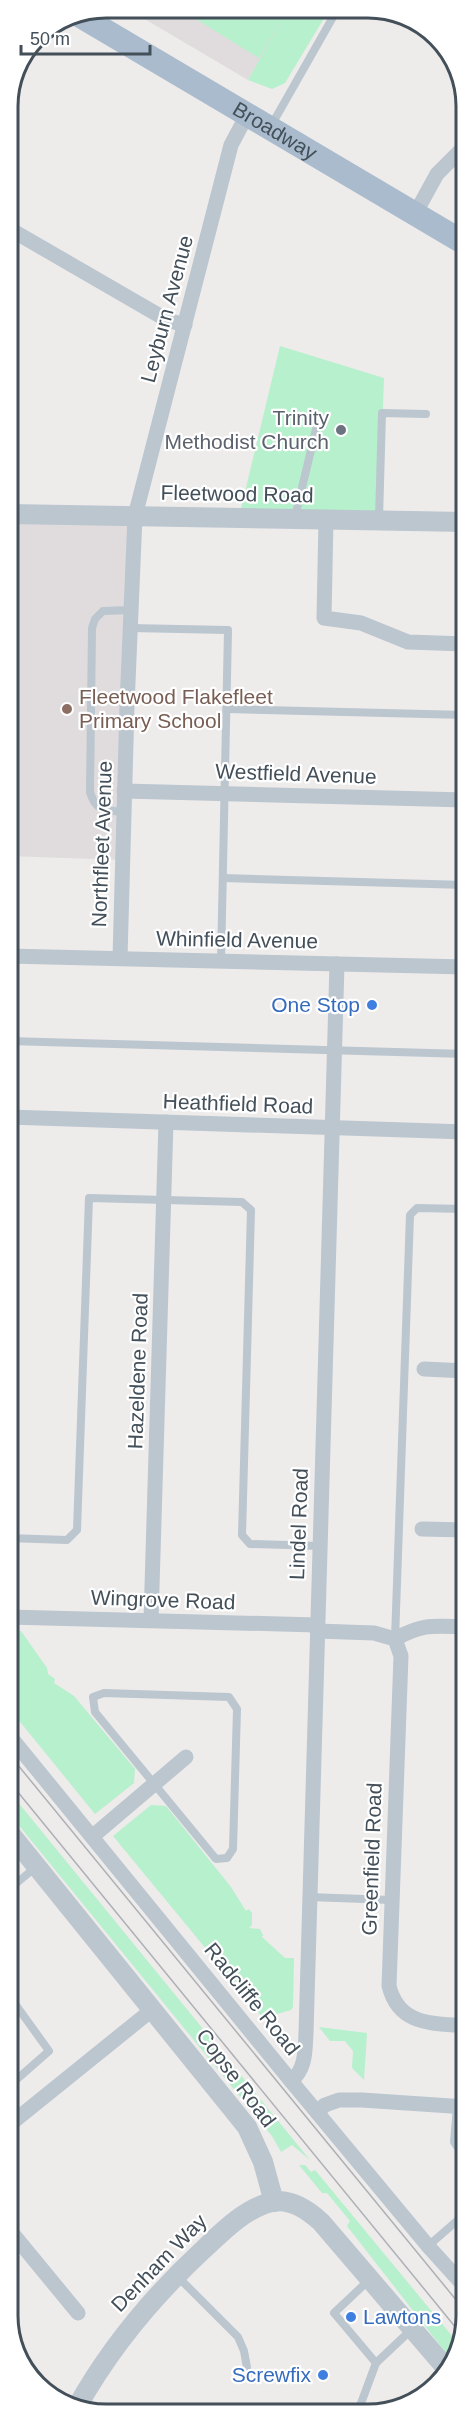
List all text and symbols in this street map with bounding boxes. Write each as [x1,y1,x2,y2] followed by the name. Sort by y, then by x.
[21,18,150,56] scale bar
[30,29,70,49] text: 50 m
[229,97,322,164] street label: Broadway
[136,233,197,385] street label: Leyburn Avenue
[164,406,329,453] place label: Trinity Methodist Church
[334,423,348,437] marker: Trinity Methodist Church
[160,481,314,506] street label: Fleetwood Road
[79,685,273,732] place label: Fleetwood Flakefleet Primary School
[60,702,74,716] marker: Fleetwood Flakefleet Primary School
[215,759,377,788] street label: Westfield Avenue
[87,760,116,928] street label: Northfleet Avenue
[156,927,318,952] street label: Whinfield Avenue
[271,993,360,1016] place label: One Stop
[365,998,379,1012] marker: One Stop
[162,1089,314,1118] street label: Heathfield Road
[123,1292,152,1450] street label: Hazeldene Road
[285,1468,312,1580] street label: Lindel Road
[90,1585,236,1614] street label: Wingrove Road
[357,1782,386,1936] street label: Greenfield Road
[200,1938,305,2059] street label: Radcliffe Road
[192,2024,281,2131] street label: Copse Road
[106,2209,211,2316] street label: Denham Way
[363,2305,441,2328] place label: Lawtons
[344,2310,358,2324] marker: Lawtons
[232,2363,311,2386] place label: Screwfix
[316,2368,330,2382] marker: Screwfix

